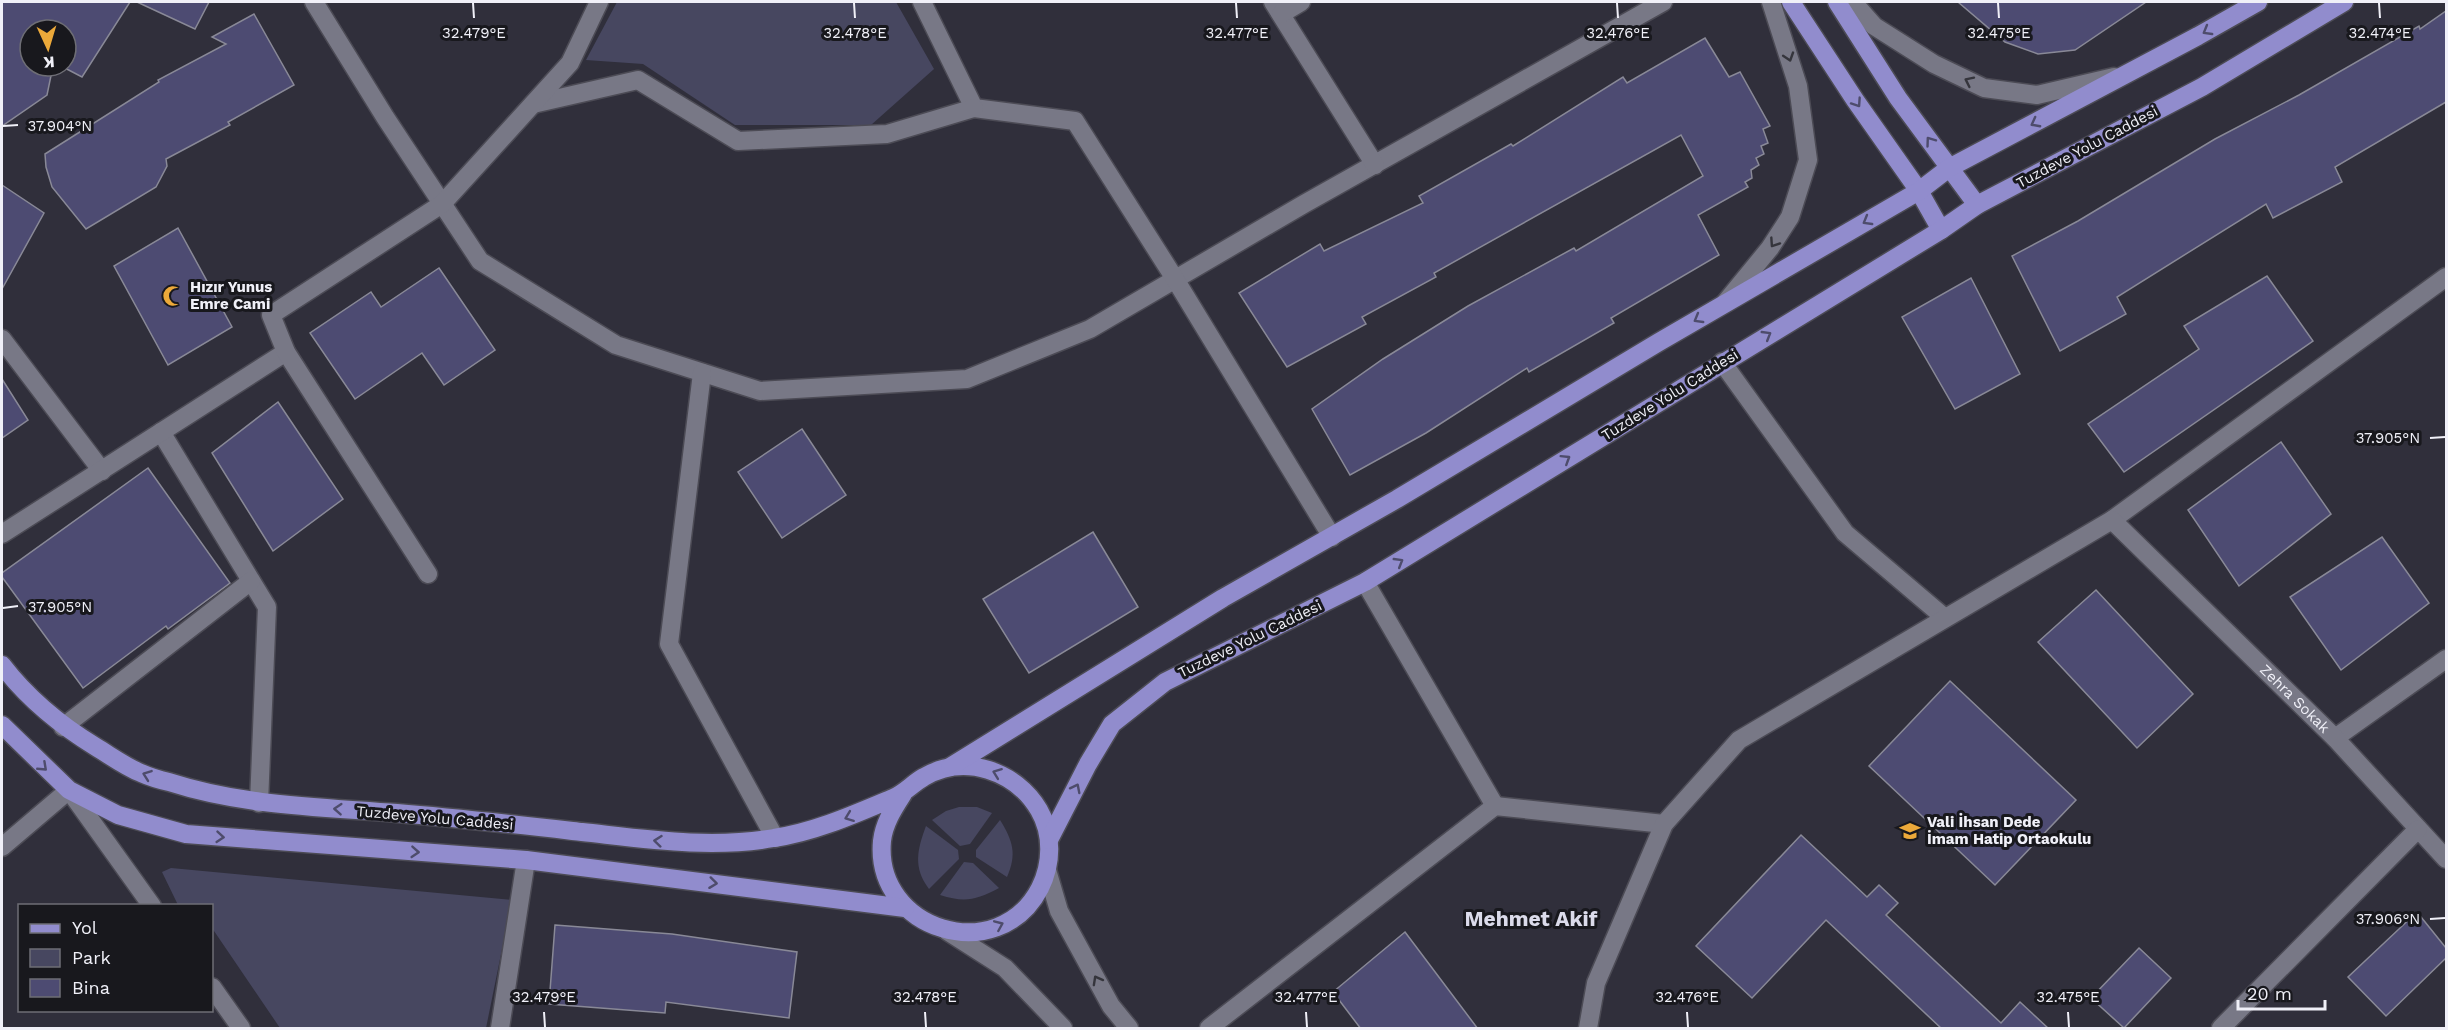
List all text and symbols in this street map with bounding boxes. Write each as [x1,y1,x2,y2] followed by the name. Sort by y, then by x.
[18,18,78,78] north arrow
[442,24,506,42] text: 32.479°E
[823,24,887,42] text: 32.478°E
[1205,24,1269,42] text: 32.477°E
[1586,24,1650,42] text: 32.476°E
[1967,24,2031,42] text: 32.475°E
[2203,24,2213,35] one-way arrow
[2349,24,2411,42] text: 32.474°E
[1782,51,1794,62] one-way arrow
[43,53,55,72] text: K
[1965,76,1976,88] one-way arrow
[1850,96,1861,107] one-way arrow
[2013,102,2161,192] street label: Tuzdeve Yolu Caddesi
[2031,116,2041,127] one-way arrow
[28,117,92,135] text: 37.904°N
[1926,137,1937,148] one-way arrow
[1863,214,1873,225] one-way arrow
[1770,236,1781,247] one-way arrow
[190,278,272,313] place label: Hızır Yunus Emre Cami
[161,284,185,308] mosque icon: Hızır Yunus Emre Cami
[1694,312,1705,323] one-way arrow
[1761,331,1771,342] one-way arrow
[1598,346,1742,444] street label: Tuzdeve Yolu Caddesi
[2356,429,2420,447] text: 37.905°N
[1559,456,1570,467] one-way arrow
[1393,558,1404,569] one-way arrow
[1175,596,1325,682] street label: Tuzdeve Yolu Caddesi
[28,598,92,616] text: 37.905°N
[2256,661,2334,737] street label: Zehra Sokak
[36,759,47,770] one-way arrow
[993,768,1003,781] one-way arrow
[142,769,153,782] one-way arrow
[1069,784,1080,794] one-way arrow
[356,802,514,834] street label: Tuzdeve Yolu Caddesi
[334,803,343,816] one-way arrow
[844,809,855,822] one-way arrow
[1927,813,2091,848] place label: Vali İhsan Dede İmam Hatip Ortaokulu
[1898,819,1922,843] school or university icon: Vali İhsan Dede İmam Hatip Ortaokulu
[216,830,225,843] one-way arrow
[653,835,662,848] one-way arrow
[410,845,419,858] one-way arrow
[708,877,718,889] one-way arrow
[18,904,213,1012] legend
[1465,906,1598,931] district label: Mehmet Akif
[2356,910,2420,928] text: 37.906°N
[72,917,98,938] text: Yol
[993,920,1004,932] one-way arrow
[72,947,111,968] text: Park
[2238,973,2325,1011] scale bar
[1093,976,1104,987] one-way arrow
[72,977,110,998] text: Bina
[2247,983,2292,1004] text: 20 m
[512,988,576,1006] text: 32.479°E
[893,988,957,1006] text: 32.478°E
[1274,988,1338,1006] text: 32.477°E
[1655,988,1719,1006] text: 32.476°E
[2036,988,2100,1006] text: 32.475°E

